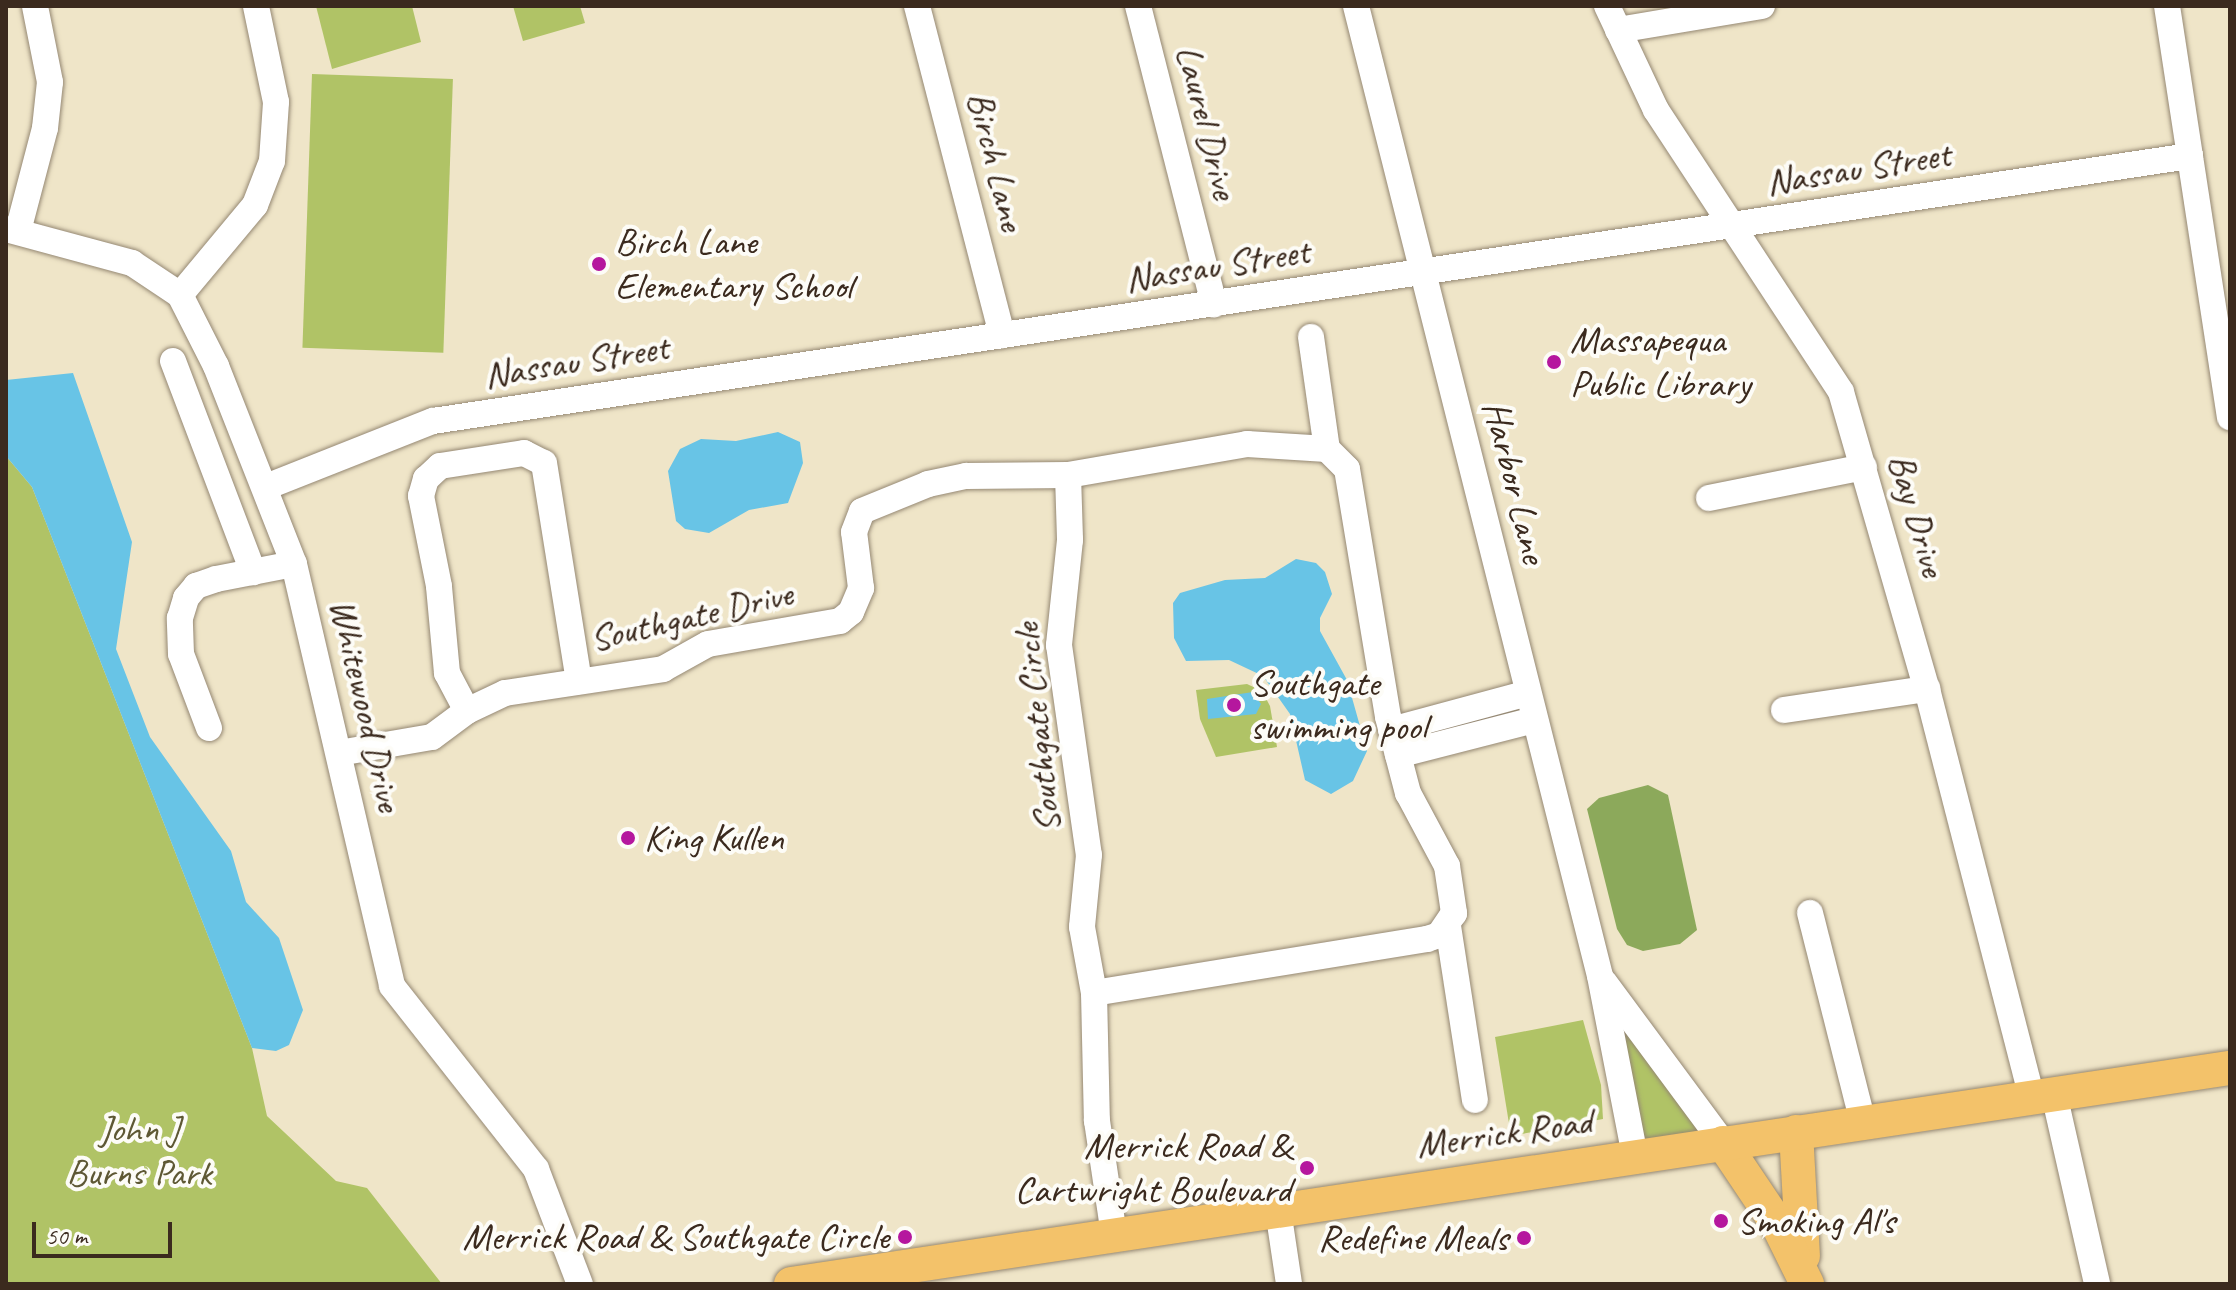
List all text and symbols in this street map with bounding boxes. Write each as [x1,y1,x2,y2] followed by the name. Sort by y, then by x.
[1166,40,1248,204] street label: Laurel Drive
[957,86,1035,236] street label: Birch Lane
[1762,131,1954,205] street label: Nassau Street
[615,219,852,308] place label: Birch Lane Elementary School
[1121,228,1313,302] street label: Nassau Street
[590,255,608,273] marker: Birch Lane Elementary School
[1570,317,1749,406] place label: Massapequa Public Library
[480,324,672,398] street label: Nassau Street
[1545,353,1563,371] marker: Massapequa Public Library
[1473,396,1557,568] street label: Harbor Lane
[1878,448,1956,582] street label: Bay Drive
[585,571,797,661] street label: Southgate Drive
[319,594,413,816] street label: Whitewood Drive
[1003,621,1071,835] street label: Southgate Circle
[1250,660,1427,750] place label: Southgate swimming pool
[1225,696,1243,714] marker: Southgate swimming pool
[644,815,784,861] place label: King Kullen
[619,829,637,847] marker: King Kullen
[1414,1098,1594,1168] street label: Merrick Road
[65,1106,213,1196] park label: John J Burns Park
[1013,1123,1291,1212] place label: Merrick Road & Cartwright Boulevard
[1298,1159,1316,1177] marker: Merrick Road & Cartwright Boulevard
[1737,1198,1895,1244] place label: Smoking Al's
[36,1206,176,1256] scale bar
[1712,1212,1730,1230] marker: Smoking Al's
[465,1214,889,1260] place label: Merrick Road & Southgate Circle
[1318,1215,1508,1261] place label: Redefine Meals
[46,1221,87,1251] text: 50 m
[896,1228,914,1246] marker: Merrick Road & Southgate Circle
[1515,1229,1533,1247] marker: Redefine Meals

